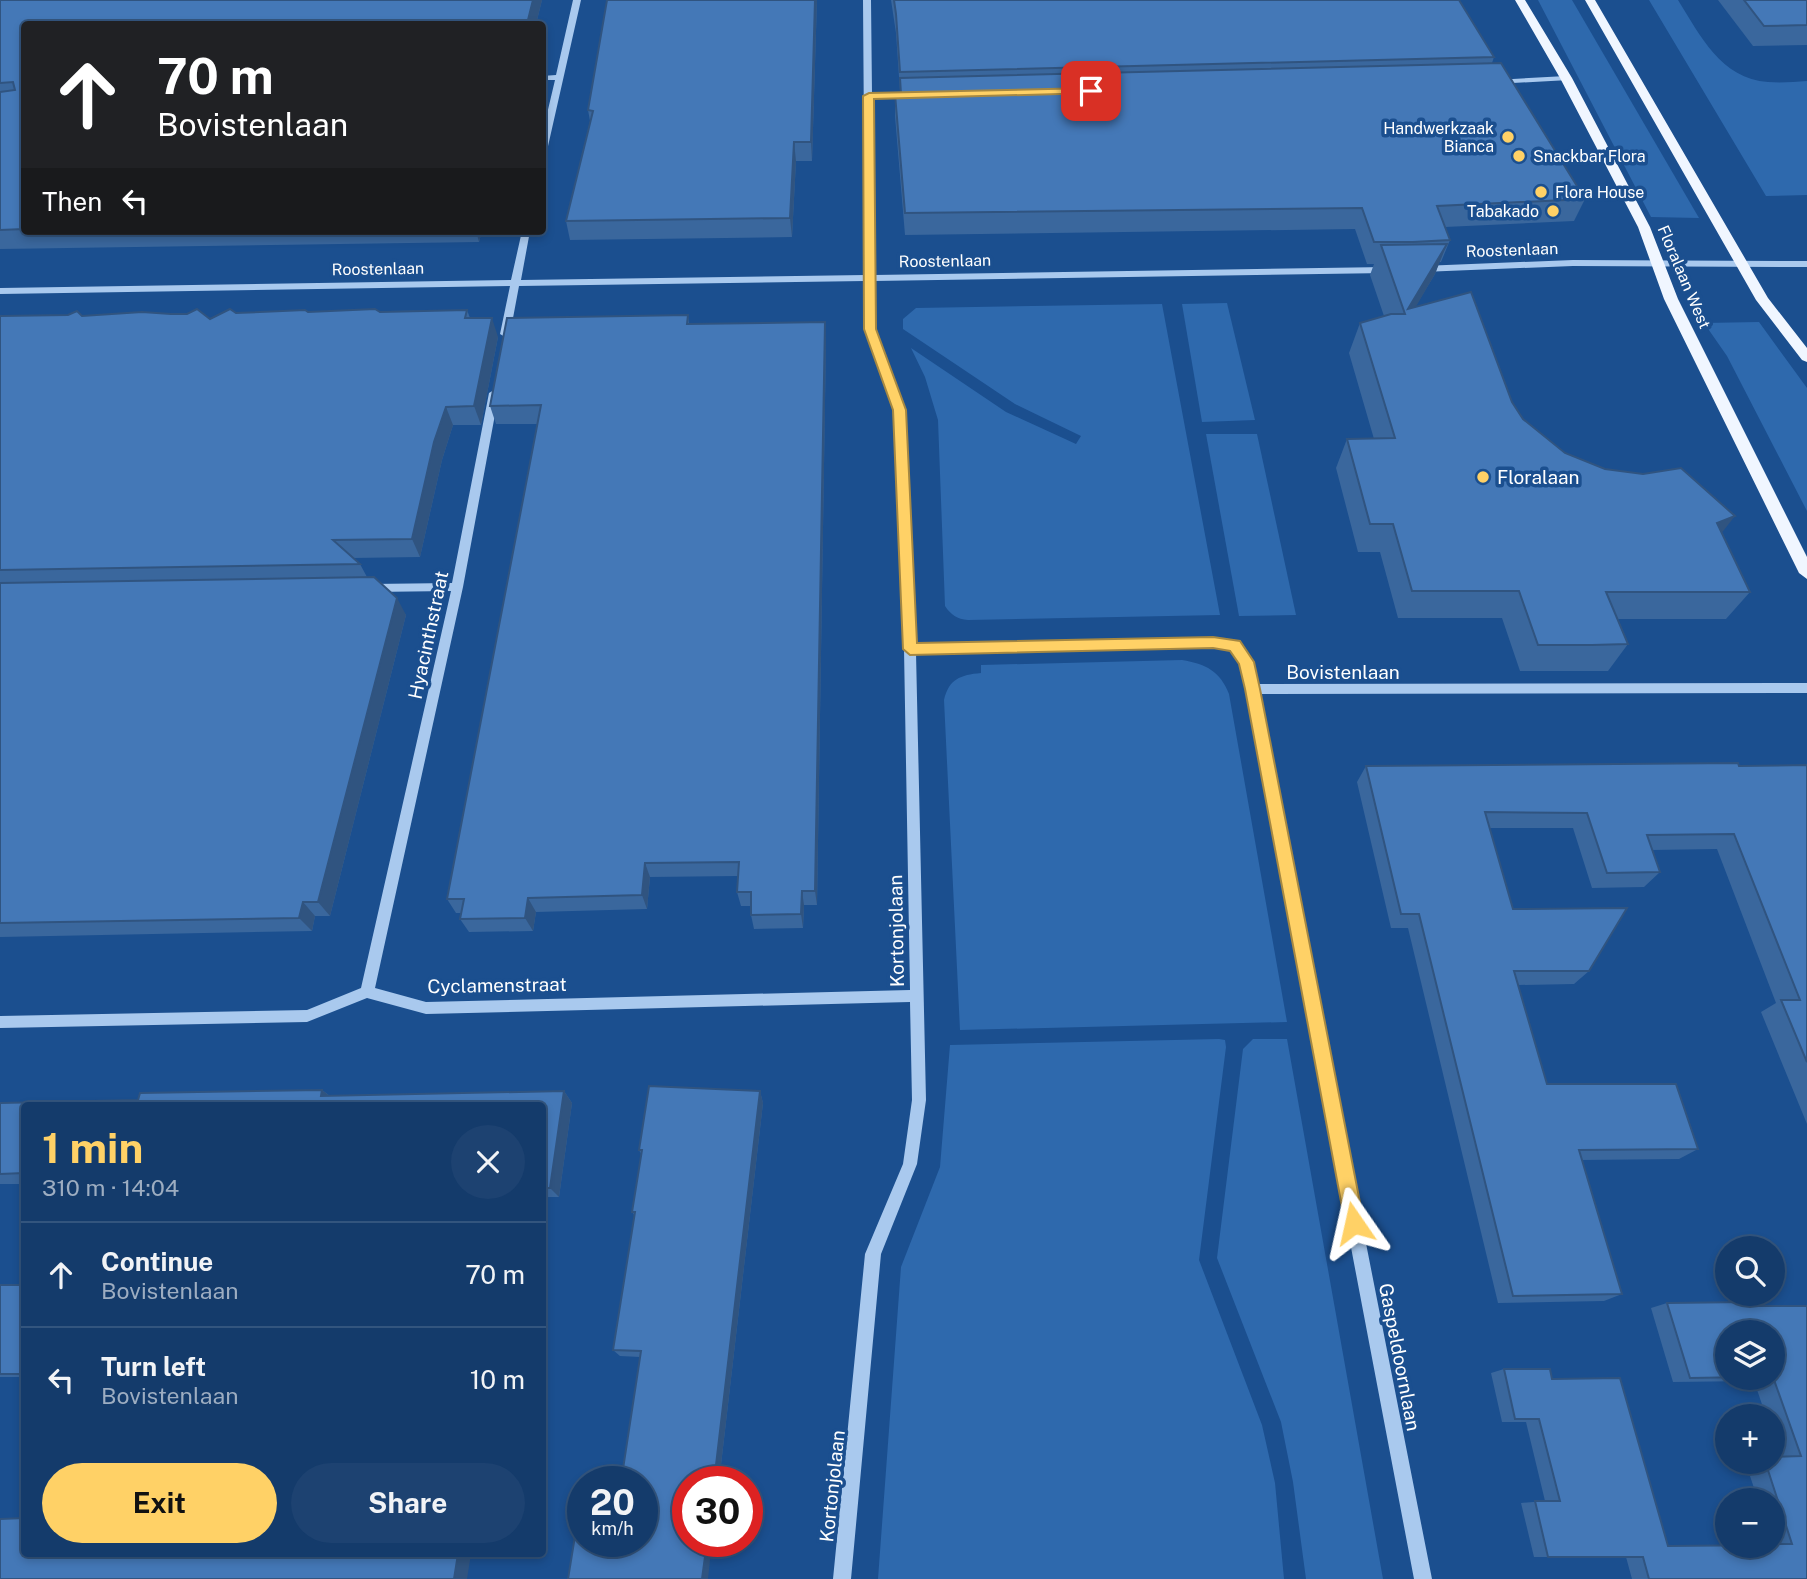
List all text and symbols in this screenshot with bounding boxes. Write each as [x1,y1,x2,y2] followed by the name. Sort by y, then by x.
[157,47,274,105] text: 70 m
[42,49,133,140] icon: ahead
[1061,61,1121,121] pin
[1072,72,1110,110] icon: arrive
[157,106,348,143] text: Bovistenlaan
[1383,119,1494,156] place label: Handwerkzaak Bianca
[1500,129,1516,145] marker: Handwerkzaak Bianca
[1533,147,1646,166] place label: Snackbar Flora
[1511,148,1527,164] marker: Snackbar Flora
[116,182,154,220] icon: left
[1555,183,1644,202] place label: Flora House
[1533,184,1549,200] marker: Flora House
[42,186,102,217] text: Then
[1467,202,1539,221] place label: Tabakado
[1545,203,1561,219] marker: Tabakado
[1654,222,1714,332] street label: Floralaan West
[1465,239,1559,261] street label: Roostenlaan
[899,251,991,271] street label: Roostenlaan
[332,259,424,279] street label: Roostenlaan
[1497,466,1580,488] place label: Floralaan
[1475,469,1491,485] marker: Floralaan
[404,569,452,701] street label: Hyacinthstraat
[1286,661,1400,683] street label: Bovistenlaan
[884,875,908,987] street label: Kortonjolaan
[427,973,567,997] street label: Cyclamenstraat
[42,1123,143,1172] text: 1 min
[451,1125,525,1199] button: close
[42,1174,179,1201] text: 310 m · 14:04
[1317,1186,1391,1260] position arrow
[1715,1236,1785,1558] map controls
[1715,1236,1785,1306] button: search
[101,1246,213,1277] text: Continue
[42,1256,80,1294] icon: ahead
[465,1259,525,1290] text: 70 m
[101,1277,238,1304] text: Bovistenlaan
[1375,1281,1425,1433] street label: Gaspeldoornlaan
[1715,1320,1785,1390] button: layers
[101,1351,206,1382] text: Turn left
[42,1361,80,1399] icon: left
[470,1364,525,1395] text: 10 m
[101,1382,238,1409] text: Bovistenlaan
[1715,1404,1785,1474] button: +
[815,1429,849,1543] street label: Kortonjolaan
[42,1463,277,1543] button: Exit
[291,1463,525,1543] button: Share
[672,1466,763,1557] speed limit sign: 30
[590,1482,635,1523] text: 20
[1715,1488,1785,1558] button: −
[591,1518,634,1539] text: km/h

